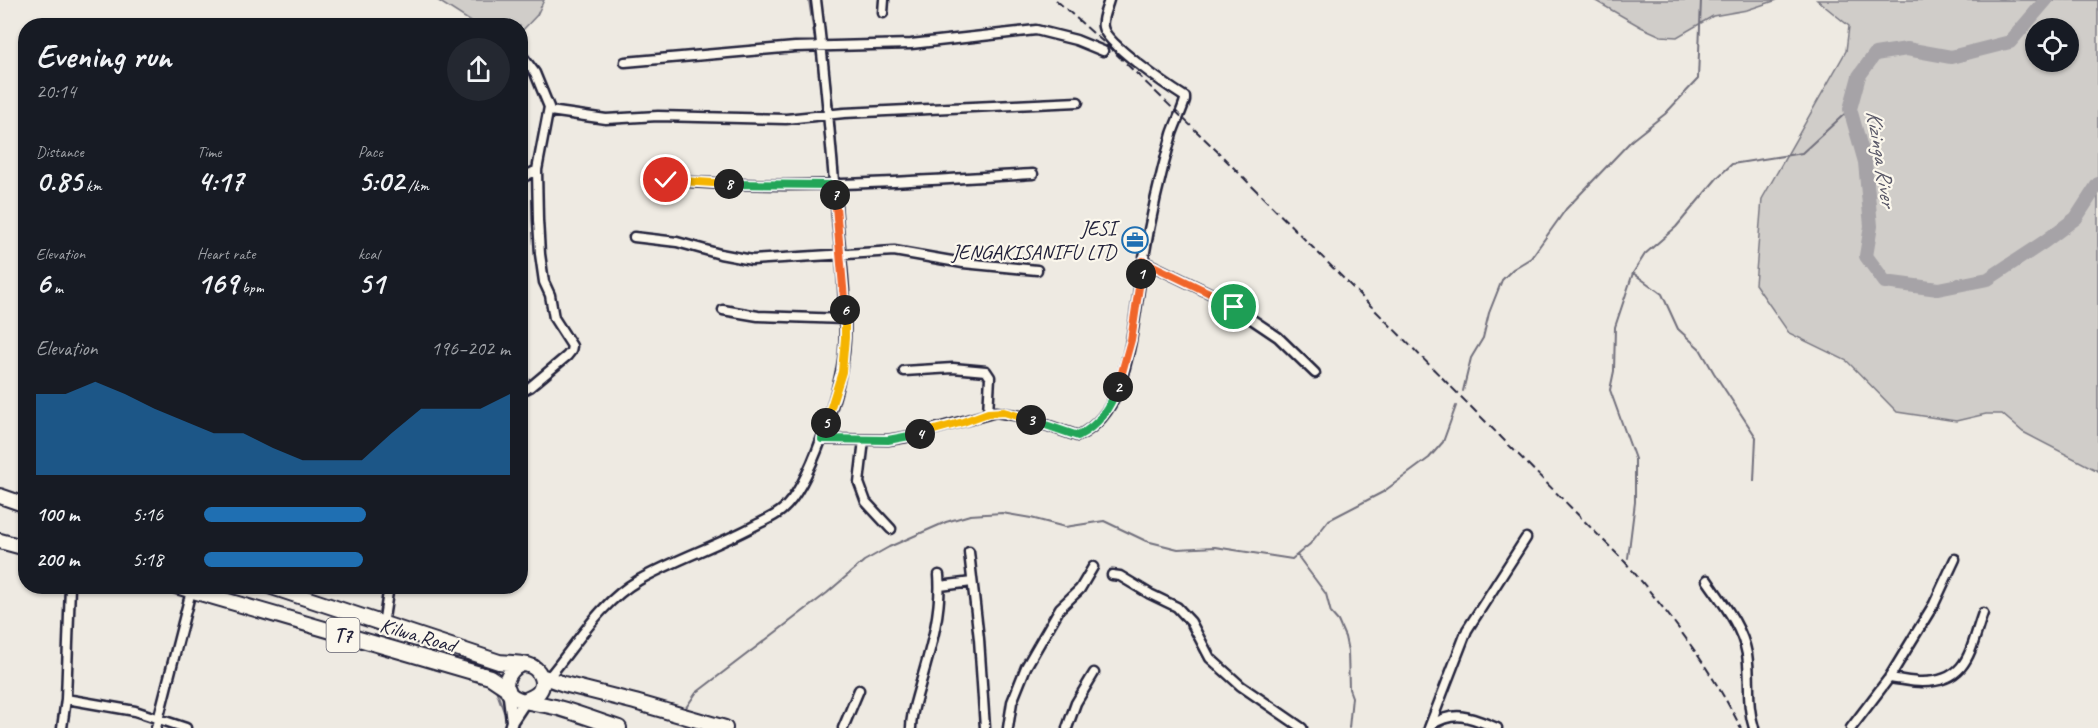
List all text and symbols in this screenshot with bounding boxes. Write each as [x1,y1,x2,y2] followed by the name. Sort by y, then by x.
[2025,18,2079,72] map controls
[2025,18,2079,72] button: locate
[36,35,171,77] text: Evening run
[447,38,510,101] button: share
[36,79,76,104] text: 20:14
[1860,108,1903,211] water label: Kizinga River
[36,142,84,162] text: Distance
[197,142,221,162] text: Time
[358,142,383,162] text: Pace
[640,154,691,205] pin
[36,162,82,200] text: 0.85
[197,162,243,200] text: 4:17
[358,162,404,200] text: 5:02
[649,163,682,196] icon: check
[714,169,744,199] pin: 8
[725,174,733,194] text: 8
[82,176,101,196] text: km
[404,176,429,196] text: /km
[820,180,850,210] pin: 7
[831,185,839,205] text: 7
[951,215,1121,265] place label: JESI JENGAKISANIFU LTD
[1120,225,1150,255] office icon: JESI JENGAKISANIFU LTD
[36,244,85,264] text: Elevation
[197,244,255,264] text: Heart rate
[358,244,379,264] text: kcal
[1126,259,1156,289] pin: 1
[36,264,50,302] text: 6
[197,264,238,302] text: 169
[358,264,385,302] text: 51
[1137,264,1145,284] text: 1
[50,278,63,298] text: m
[238,278,264,298] text: bpm
[1208,281,1259,332] pin
[1217,290,1250,323] icon: arrive
[830,295,860,325] pin: 6
[841,300,849,320] text: 6
[36,336,98,361] text: Elevation
[431,336,510,361] text: 196–202 m
[1103,372,1133,402] pin: 2
[1114,377,1122,397] text: 2
[1016,405,1046,435] pin: 3
[811,408,841,438] pin: 5
[1027,410,1035,430] text: 3
[823,413,829,433] text: 5
[905,419,935,449] pin: 4
[916,424,924,444] text: 4
[36,502,79,527] text: 100 m
[132,502,163,527] text: 5:16
[36,547,79,572] text: 200 m
[132,547,163,572] text: 5:18
[377,612,462,659] street label: Kilwa Road
[326,618,360,652] road number: T7

